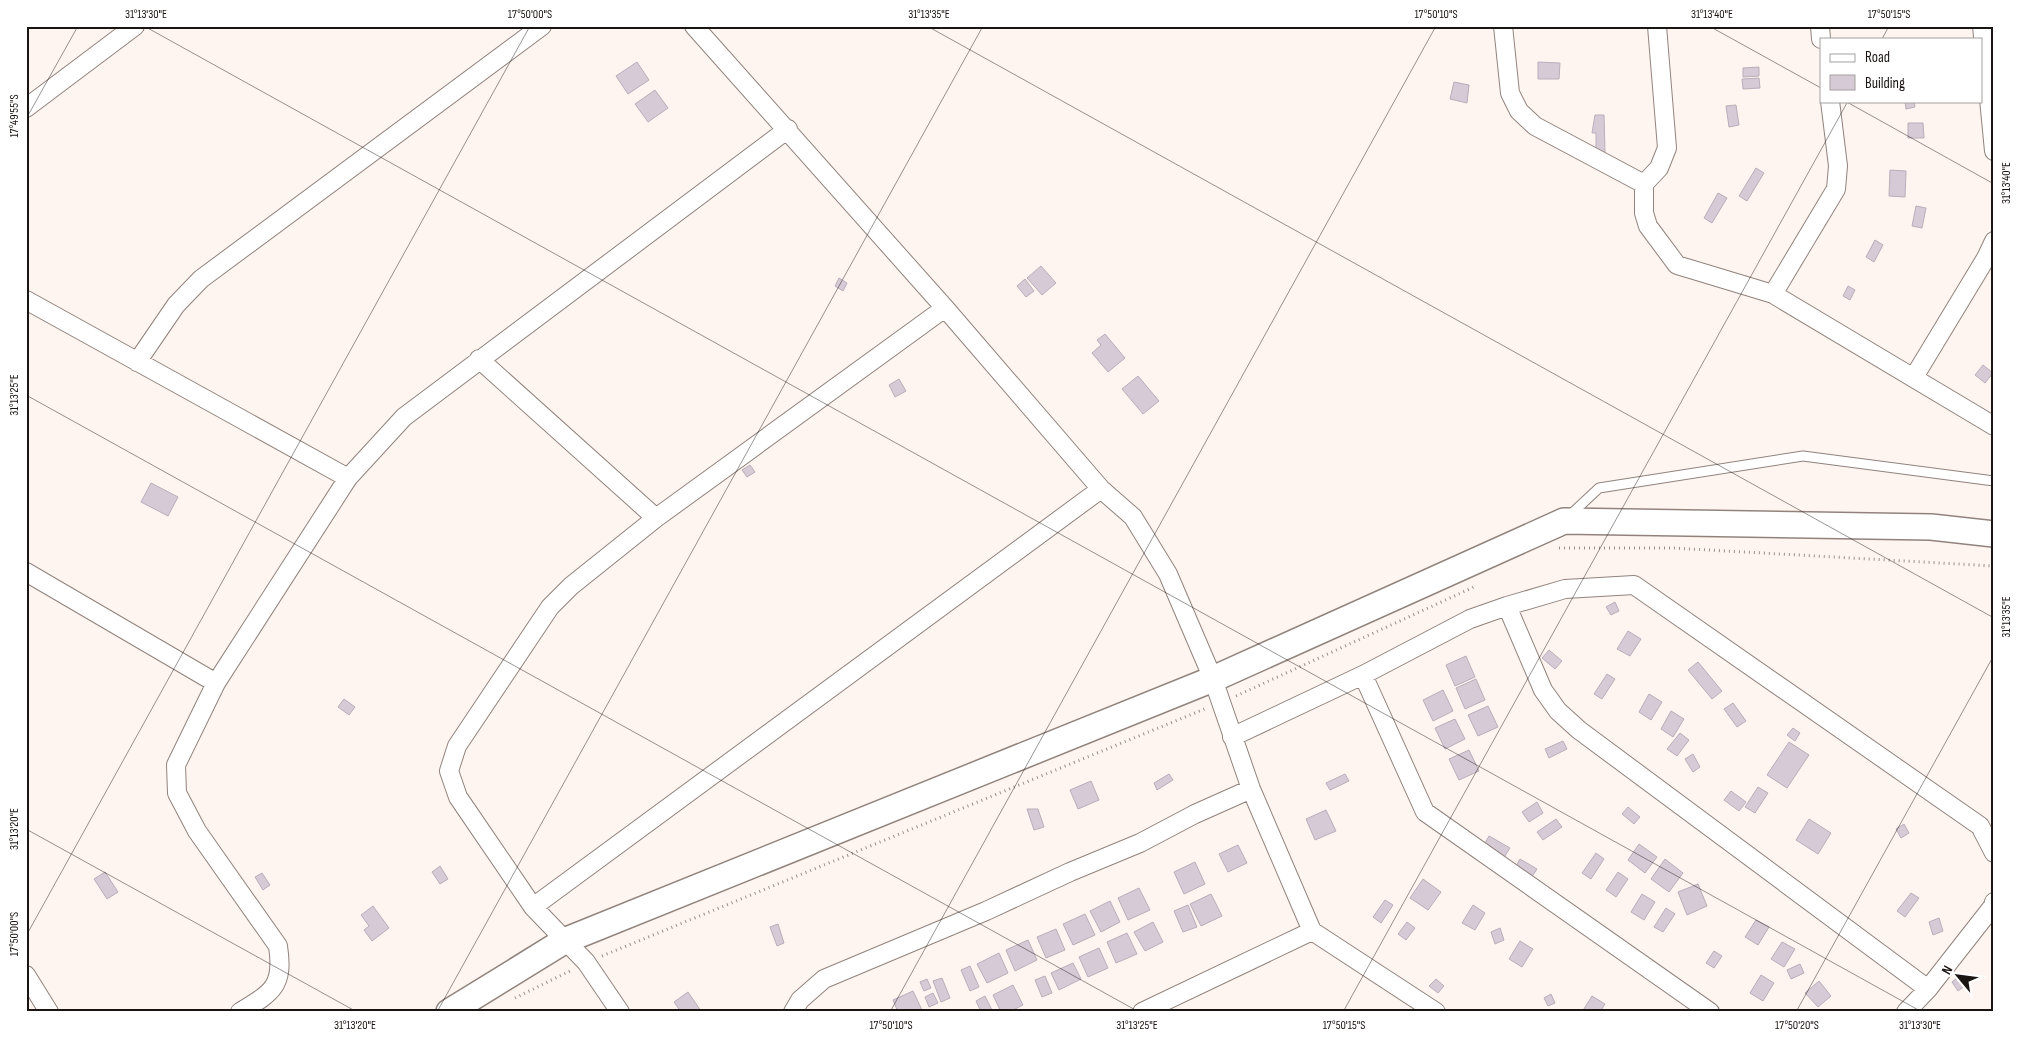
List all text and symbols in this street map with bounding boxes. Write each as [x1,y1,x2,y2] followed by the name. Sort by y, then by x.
[125,7,167,22] text: 31°13'30"E
[508,7,552,22] text: 17°50'00"S
[908,7,950,22] text: 31°13'35"E
[1414,7,1458,22] text: 17°50'10"S
[1691,7,1733,22] text: 31°13'40"E
[1868,7,1910,22] text: 17°50'15"S
[1820,38,1982,102] legend
[1865,48,1890,67] text: Road
[1865,74,1905,93] text: Building
[7,94,22,138] text: 17°49'55"S
[1999,162,2014,204] text: 31°13'40"E
[7,374,22,416] text: 31°13'25"E
[1999,596,2014,638] text: 31°13'35"E
[7,808,22,850] text: 31°13'20"E
[7,912,22,956] text: 17°50'00"S
[1932,950,1982,1000] north arrow
[1938,963,1956,977] text: N
[334,1018,376,1033] text: 31°13'20"E
[869,1018,913,1033] text: 17°50'10"S
[1116,1018,1158,1033] text: 31°13'25"E
[1323,1018,1365,1033] text: 17°50'15"S
[1775,1018,1819,1033] text: 17°50'20"S
[1899,1018,1941,1033] text: 31°13'30"E

